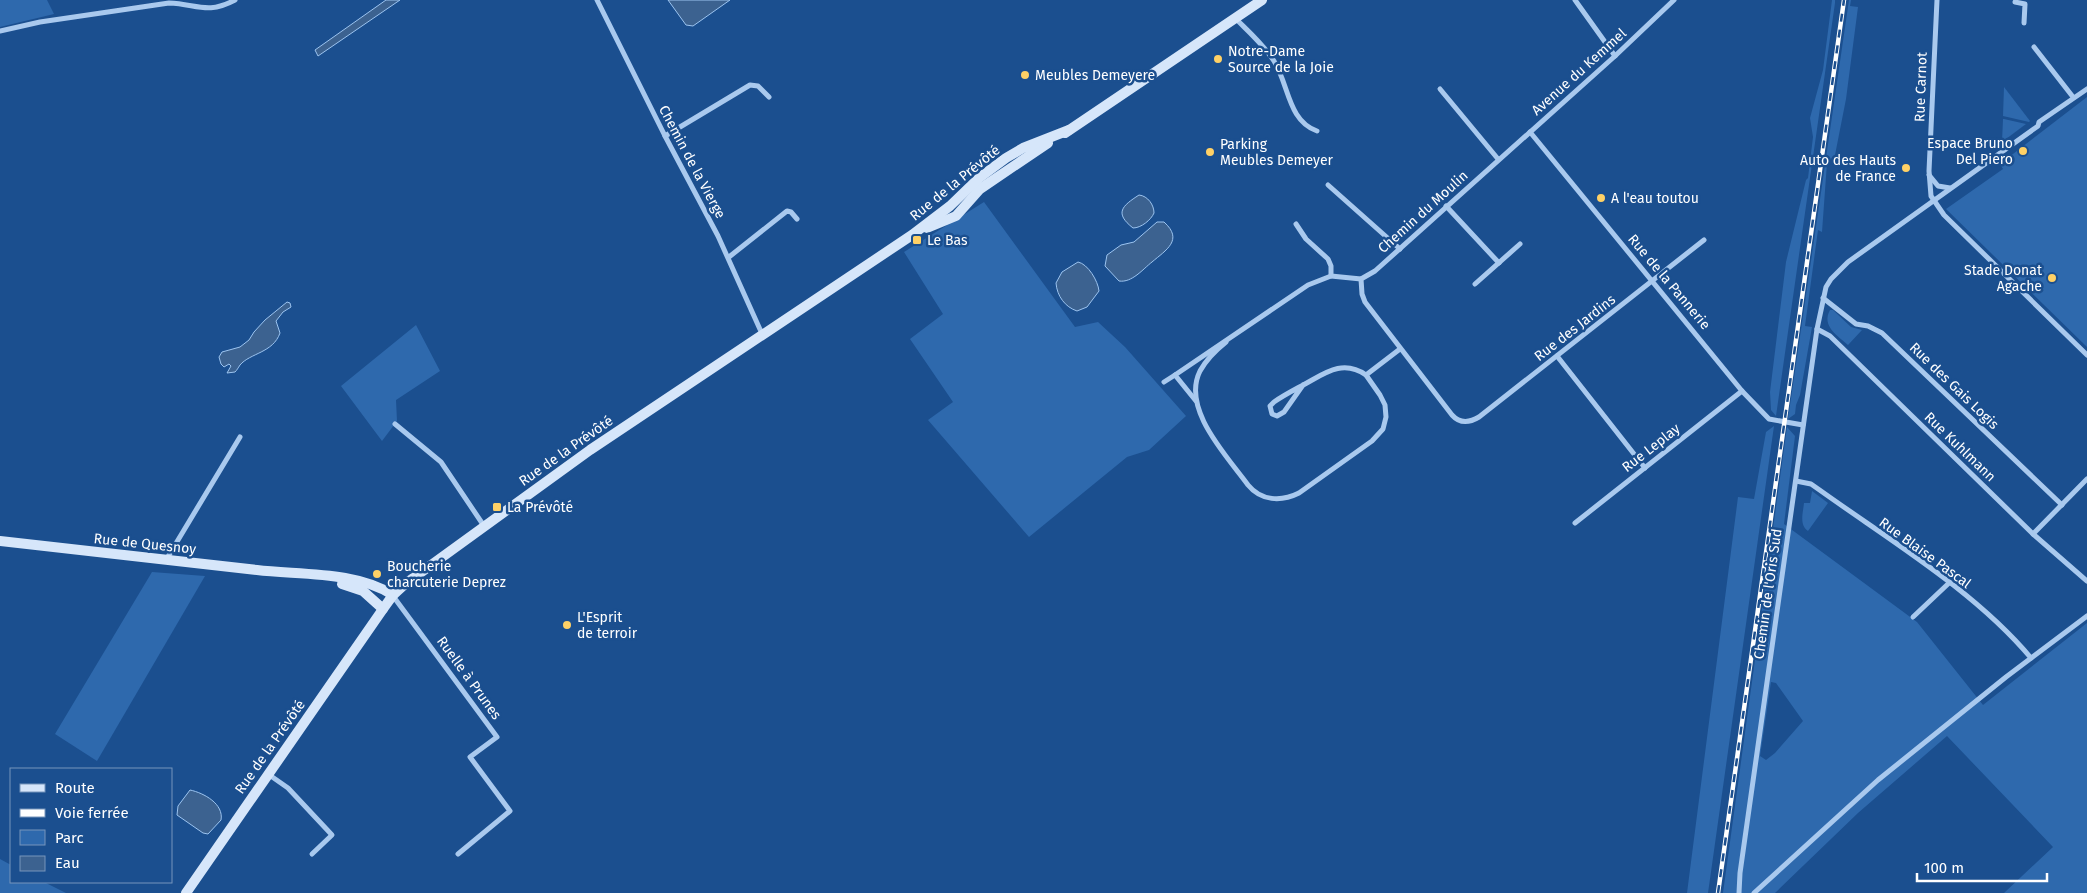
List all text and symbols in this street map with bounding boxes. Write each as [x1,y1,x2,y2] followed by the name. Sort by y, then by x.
[1528,25,1630,119] street label: Avenue du Kemmel
[1228,43,1334,76] place label: Notre-Dame Source de la Joie
[1911,51,1931,122] street label: Rue Carnot
[1212,53,1224,65] marker: Notre-Dame Source de la Joie
[1035,67,1155,84] place label: Meubles Demeyere
[1019,69,1031,81] marker: Meubles Demeyere
[655,103,729,221] street label: Chemin de la Vierge
[1927,135,2013,168] place label: Espace Bruno Del Piero
[1220,136,1334,169] place label: Parking Meubles Demeyer
[907,141,1003,225] street label: Rue de la Prévôté
[2017,145,2029,157] marker: Espace Bruno Del Piero
[1204,146,1216,158] marker: Parking Meubles Demeyer
[1800,152,1896,185] place label: Auto des Hauts de France
[1900,162,1912,174] marker: Auto des Hauts de France
[1375,167,1471,257] street label: Chemin du Moulin
[1611,190,1699,207] place label: A l'eau toutou
[1595,192,1607,204] marker: A l'eau toutou
[1624,231,1714,333] street label: Rue de la Pannerie
[927,232,968,249] place label: Le Bas
[911,234,923,246] marker: Le Bas
[1964,262,2043,295] place label: Stade Donat Agache
[2046,272,2058,284] marker: Stade Donat Agache
[1531,291,1619,365] street label: Rue des Jardins
[1906,339,2002,433] street label: Rue des Gais Logis
[1921,409,1999,485] street label: Rue Kuhlmann
[516,412,616,490] street label: Rue de la Prévôté
[1619,420,1683,476] street label: Rue Leplay
[507,499,573,516] place label: La Prévôté
[491,501,503,513] marker: La Prévôté
[1876,514,1974,592] street label: Rue Blaise Pascal
[1750,528,1786,660] street label: Chemin de l'Oris Sud
[93,530,197,558] street label: Rue de Quesnoy
[387,558,506,591] place label: Boucherie charcuterie Deprez
[371,568,383,580] marker: Boucherie charcuterie Deprez
[577,609,638,642] place label: L'Esprit de terroir
[561,619,573,631] marker: L'Esprit de terroir
[433,633,505,723] street label: Ruelle à Prunes
[231,697,309,797] street label: Rue de la Prévôté
[10,768,172,883] legend
[55,779,95,797] text: Route
[55,804,129,822] text: Voie ferrée
[55,829,84,847] text: Parc
[1917,850,2047,882] scale bar
[55,854,80,872] text: Eau
[1924,859,1964,877] text: 100 m

